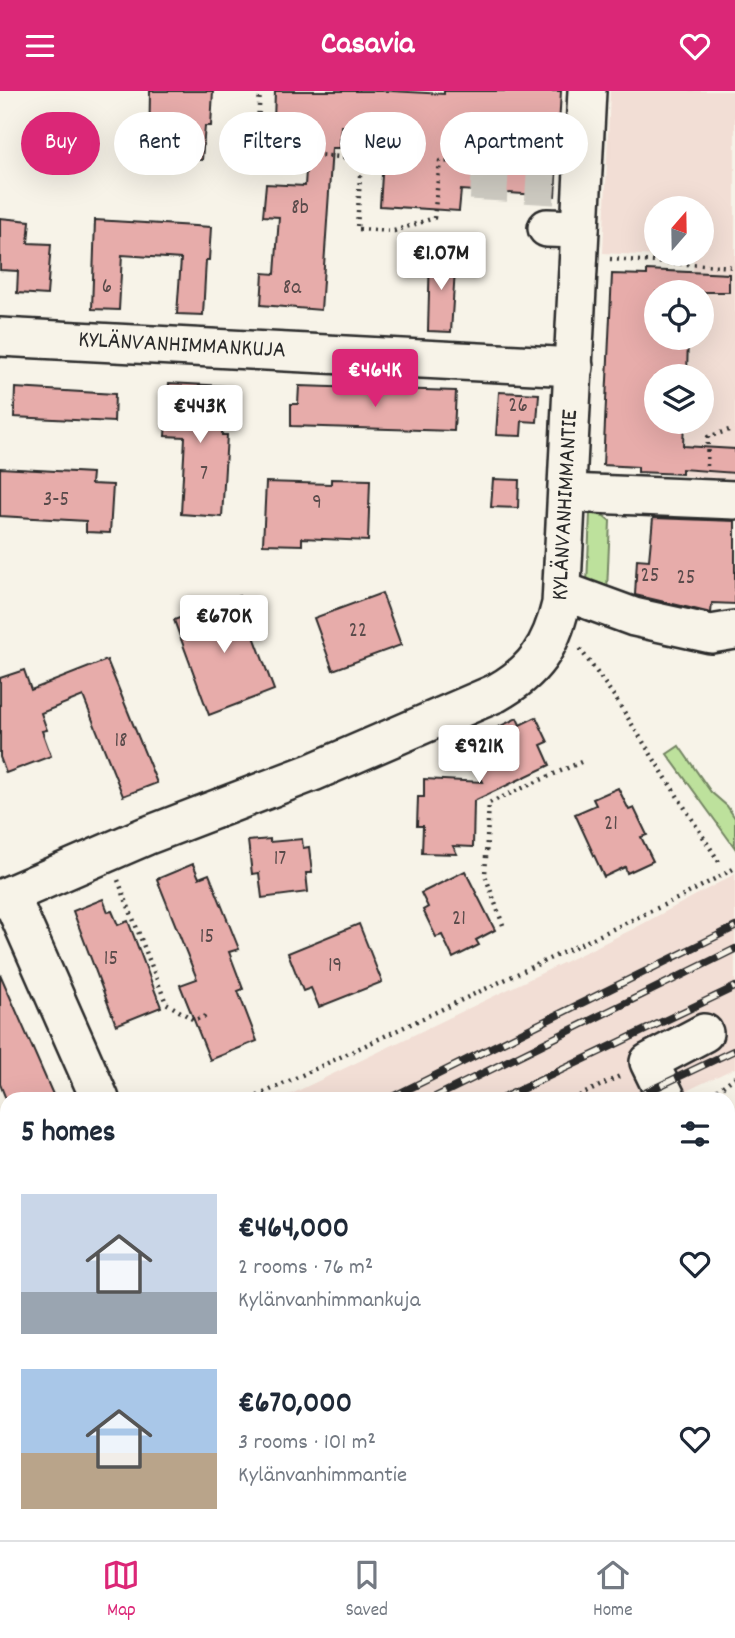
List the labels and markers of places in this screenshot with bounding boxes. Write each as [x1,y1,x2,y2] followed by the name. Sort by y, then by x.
[384,233,498,292] pin: €1.07M
[326,349,424,409] pin: €464K
[151,385,249,445] pin: €443K
[175,595,273,655] pin: €670K
[430,725,528,785] pin: €921K

